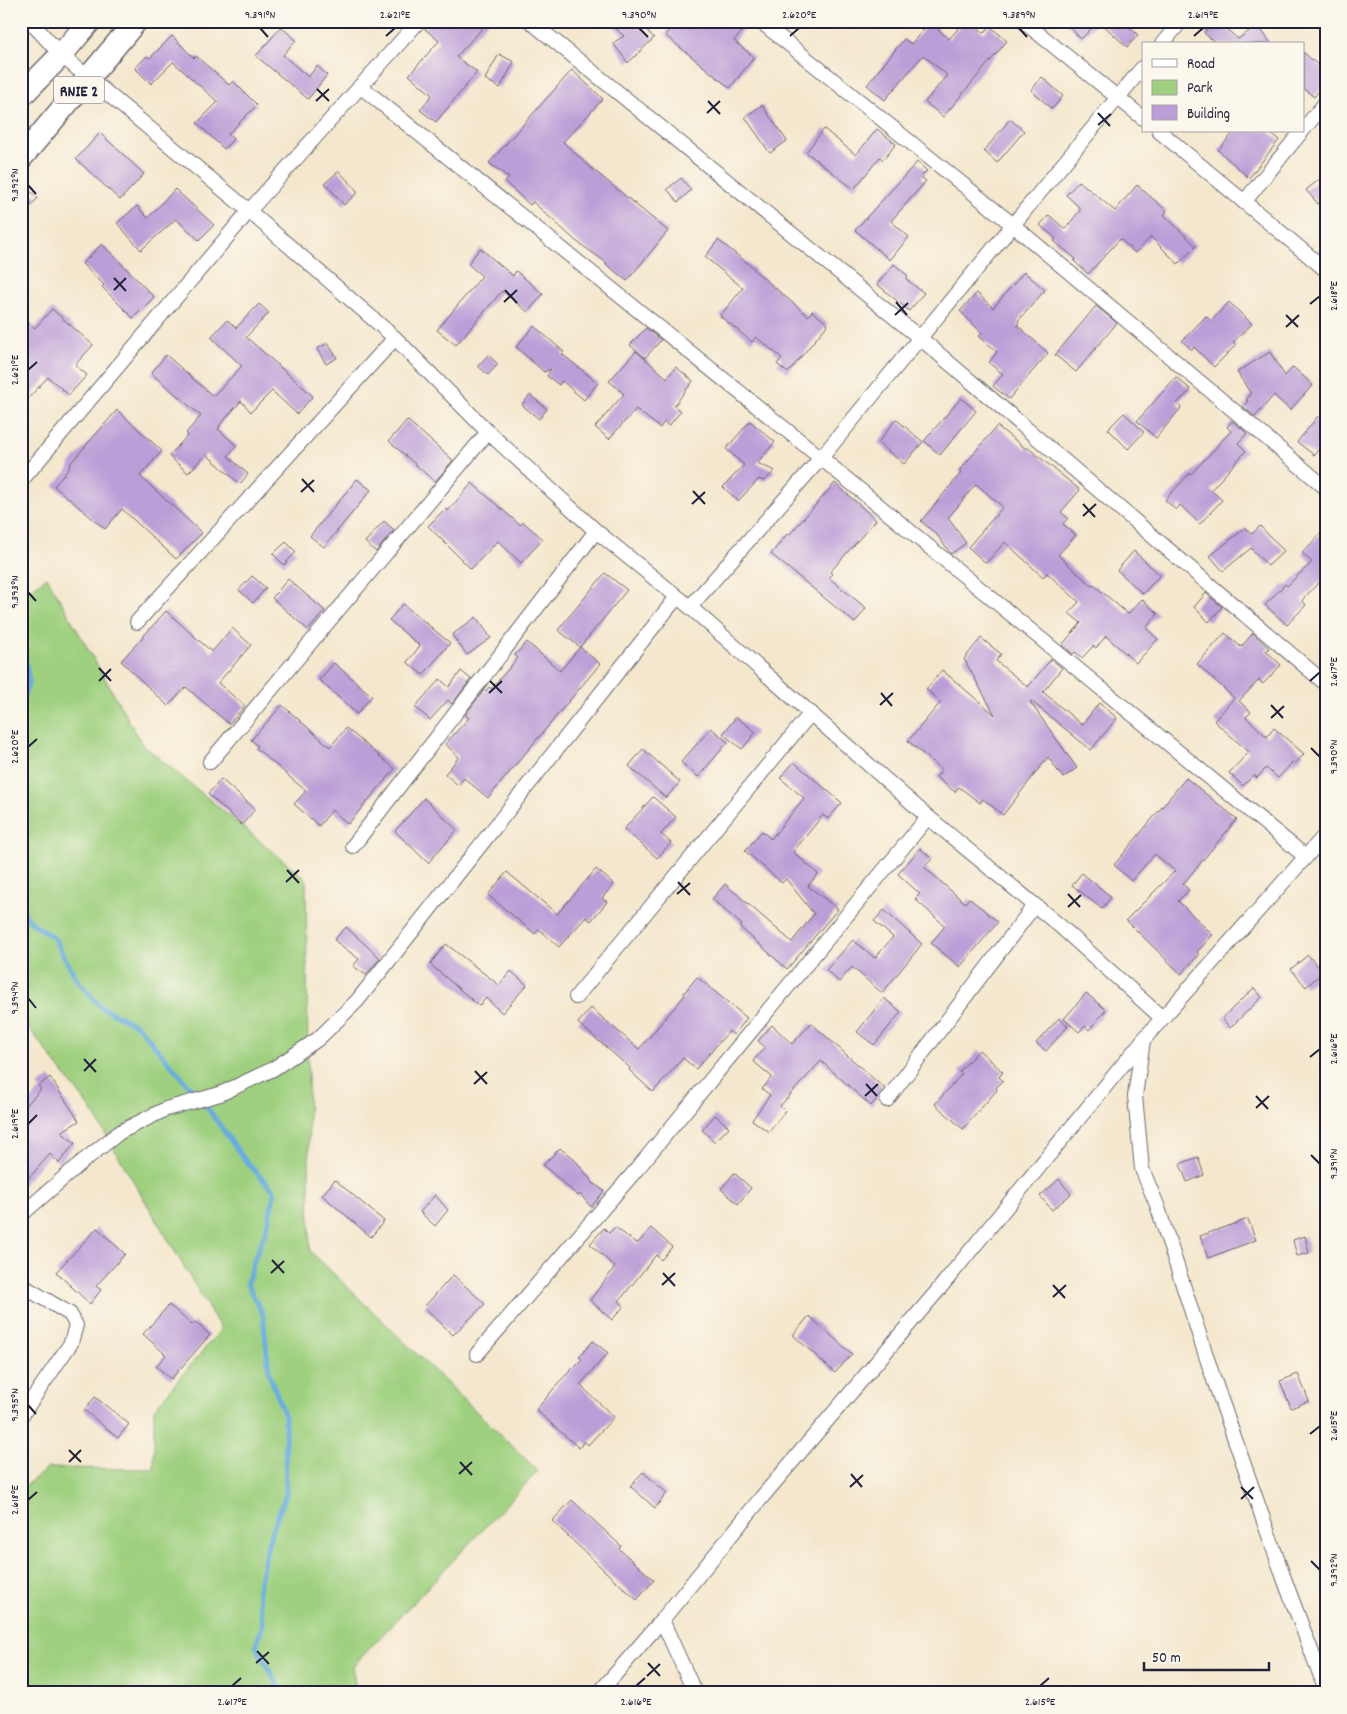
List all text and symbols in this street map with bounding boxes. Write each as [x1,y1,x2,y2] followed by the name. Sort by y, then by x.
[245,7,275,24] text: 9.391°N
[380,7,411,24] text: 2.621°E
[622,7,656,24] text: 9.390°N
[782,7,817,24] text: 2.620°E
[1003,7,1036,24] text: 9.389°N
[1188,7,1219,24] text: 2.619°E
[1142,42,1304,132] legend
[1187,54,1215,76] text: Road
[54,76,104,104] road number: RNIE 2
[1187,78,1213,100] text: Park
[1187,104,1230,126] text: Building
[7,168,24,202] text: 9.392°N
[1326,281,1343,311] text: 2.618°E
[7,354,24,385] text: 2.621°E
[7,575,24,609] text: 9.393°N
[1326,657,1343,687] text: 2.617°E
[7,729,24,764] text: 2.620°E
[1326,740,1343,774] text: 9.390°N
[7,981,24,1015] text: 9.394°N
[1326,1033,1343,1064] text: 2.616°E
[7,1108,24,1139] text: 2.619°E
[1326,1149,1343,1179] text: 9.391°N
[7,1388,24,1422] text: 9.395°N
[1326,1410,1343,1441] text: 2.615°E
[7,1485,24,1515] text: 2.618°E
[1326,1553,1343,1587] text: 9.392°N
[1144,1639,1270,1671] scale bar
[1152,1648,1181,1670] text: 50 m
[217,1694,247,1711] text: 2.617°E
[621,1694,652,1711] text: 2.616°E
[1025,1694,1056,1711] text: 2.615°E

